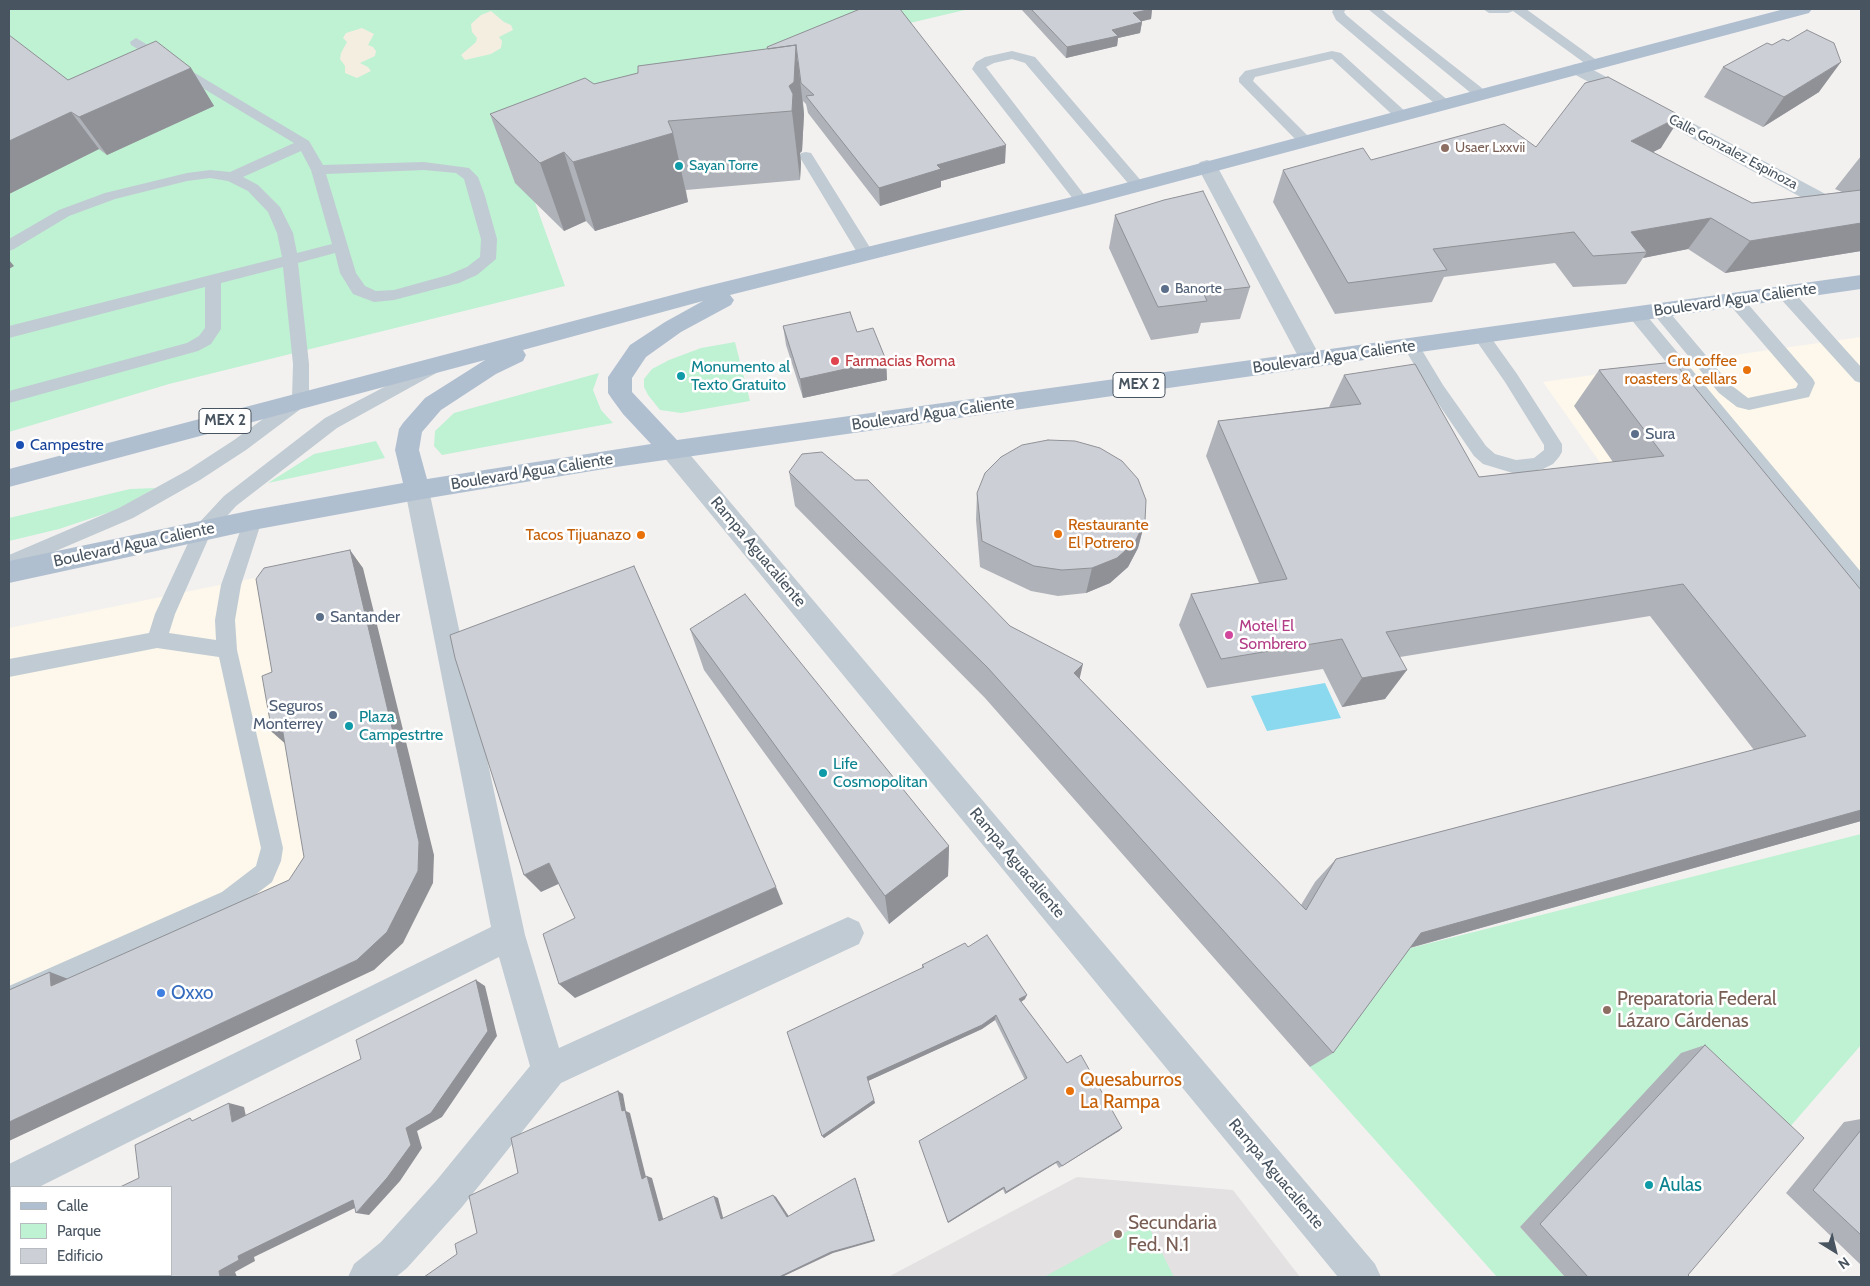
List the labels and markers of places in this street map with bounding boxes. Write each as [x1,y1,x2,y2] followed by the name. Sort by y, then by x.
[1455,140,1525,156] place label: Usaer Lxxvii
[1439,142,1451,154] marker: Usaer Lxxvii
[689,158,758,174] place label: Sayan Torre
[673,160,685,172] marker: Sayan Torre
[1175,281,1222,297] place label: Banorte
[1159,283,1171,295] marker: Banorte
[845,351,955,371] place label: Farmacias Roma
[1625,351,1737,389] place label: Cru coffee roasters & cellars
[829,355,841,367] marker: Farmacias Roma
[691,357,790,395] place label: Monumento al Texto Gratuito
[1741,364,1753,376] marker: Cru coffee roasters & cellars
[675,370,687,382] marker: Monumento al Texto Gratuito
[1645,424,1675,444] place label: Sura
[1629,428,1641,440] marker: Sura
[30,435,104,455] place label: Campestre
[14,439,26,451] marker: Campestre
[1068,515,1149,553] place label: Restaurante El Potrero
[526,525,631,545] place label: Tacos Tijuanazo
[1052,528,1064,540] marker: Restaurante El Potrero
[635,529,647,541] marker: Tacos Tijuanazo
[330,607,400,627] place label: Santander
[314,611,326,623] marker: Santander
[1239,616,1307,654] place label: Motel El Sombrero
[1223,629,1235,641] marker: Motel El Sombrero
[253,696,323,734] place label: Seguros Monterrey
[359,707,443,745] place label: Plaza Campestrtre
[327,709,339,721] marker: Seguros Monterrey
[343,720,355,732] marker: Plaza Campestrtre
[833,754,928,792] place label: Life Cosmopolitan
[817,767,829,779] marker: Life Cosmopolitan
[171,982,214,1004] place label: Oxxo
[155,987,167,999] marker: Oxxo
[1617,988,1776,1032] place label: Preparatoria Federal Lázaro Cárdenas
[1601,1004,1613,1016] marker: Preparatoria Federal Lázaro Cárdenas
[1080,1069,1182,1113] place label: Quesaburros La Rampa
[1064,1085,1076,1097] marker: Quesaburros La Rampa
[1659,1174,1702,1196] place label: Aulas
[1643,1179,1655,1191] marker: Aulas
[1128,1212,1217,1256] place label: Secundaria Fed. N.1
[1112,1228,1124,1240] marker: Secundaria Fed. N.1

